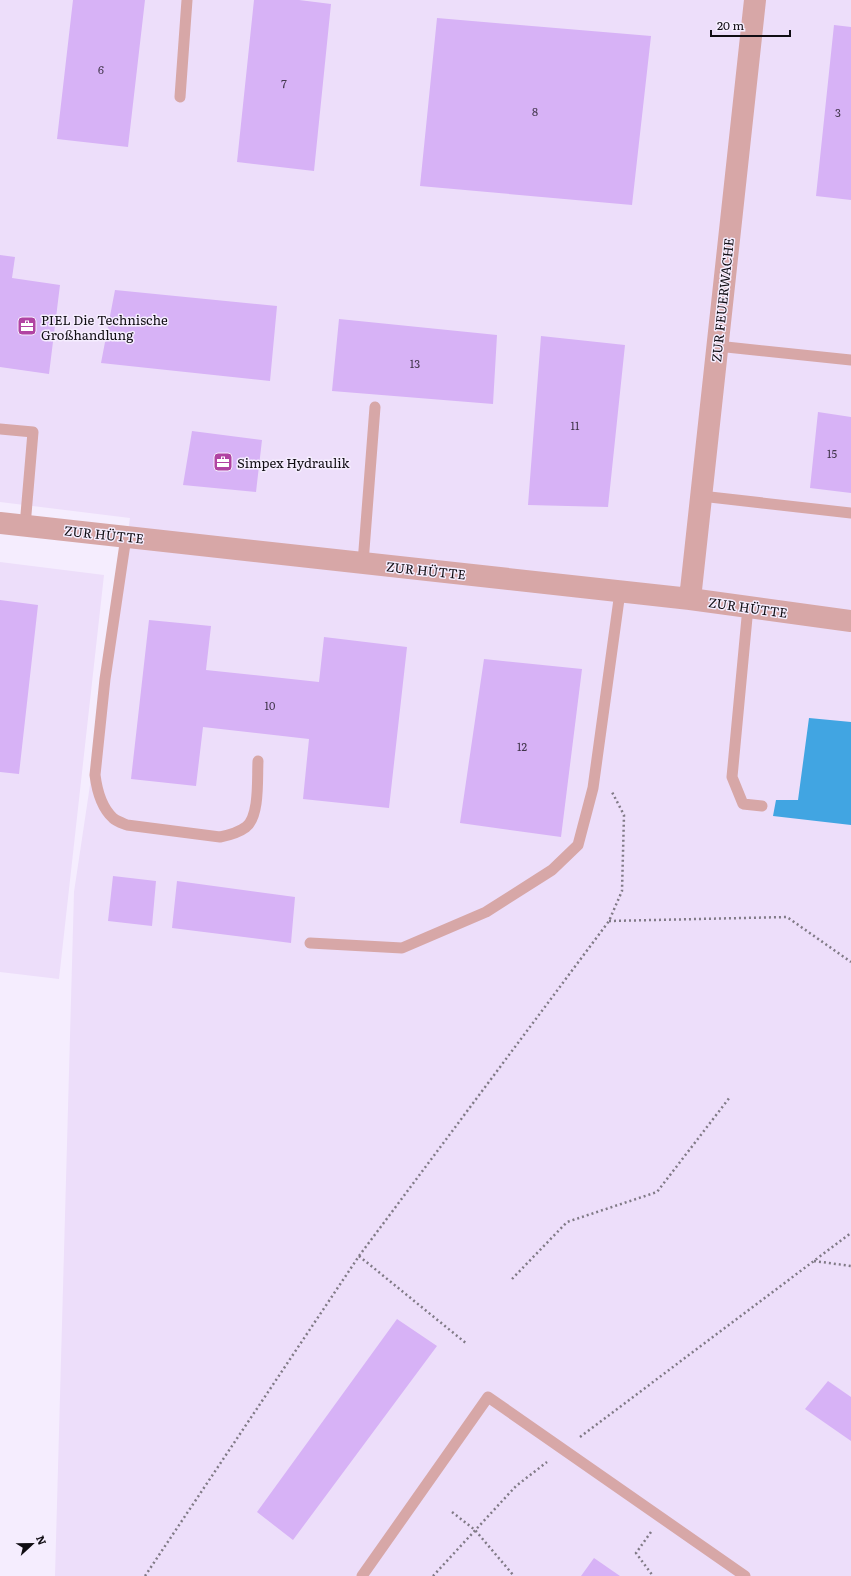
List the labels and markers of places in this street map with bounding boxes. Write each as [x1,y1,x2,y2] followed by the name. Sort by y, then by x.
[41,310,168,344] place label: PIEL Die Technische Großhandlung
[16,315,38,337] office icon: PIEL Die Technische Großhandlung
[212,451,234,473] office icon: Simpex Hydraulik
[237,453,351,472] place label: Simpex Hydraulik

